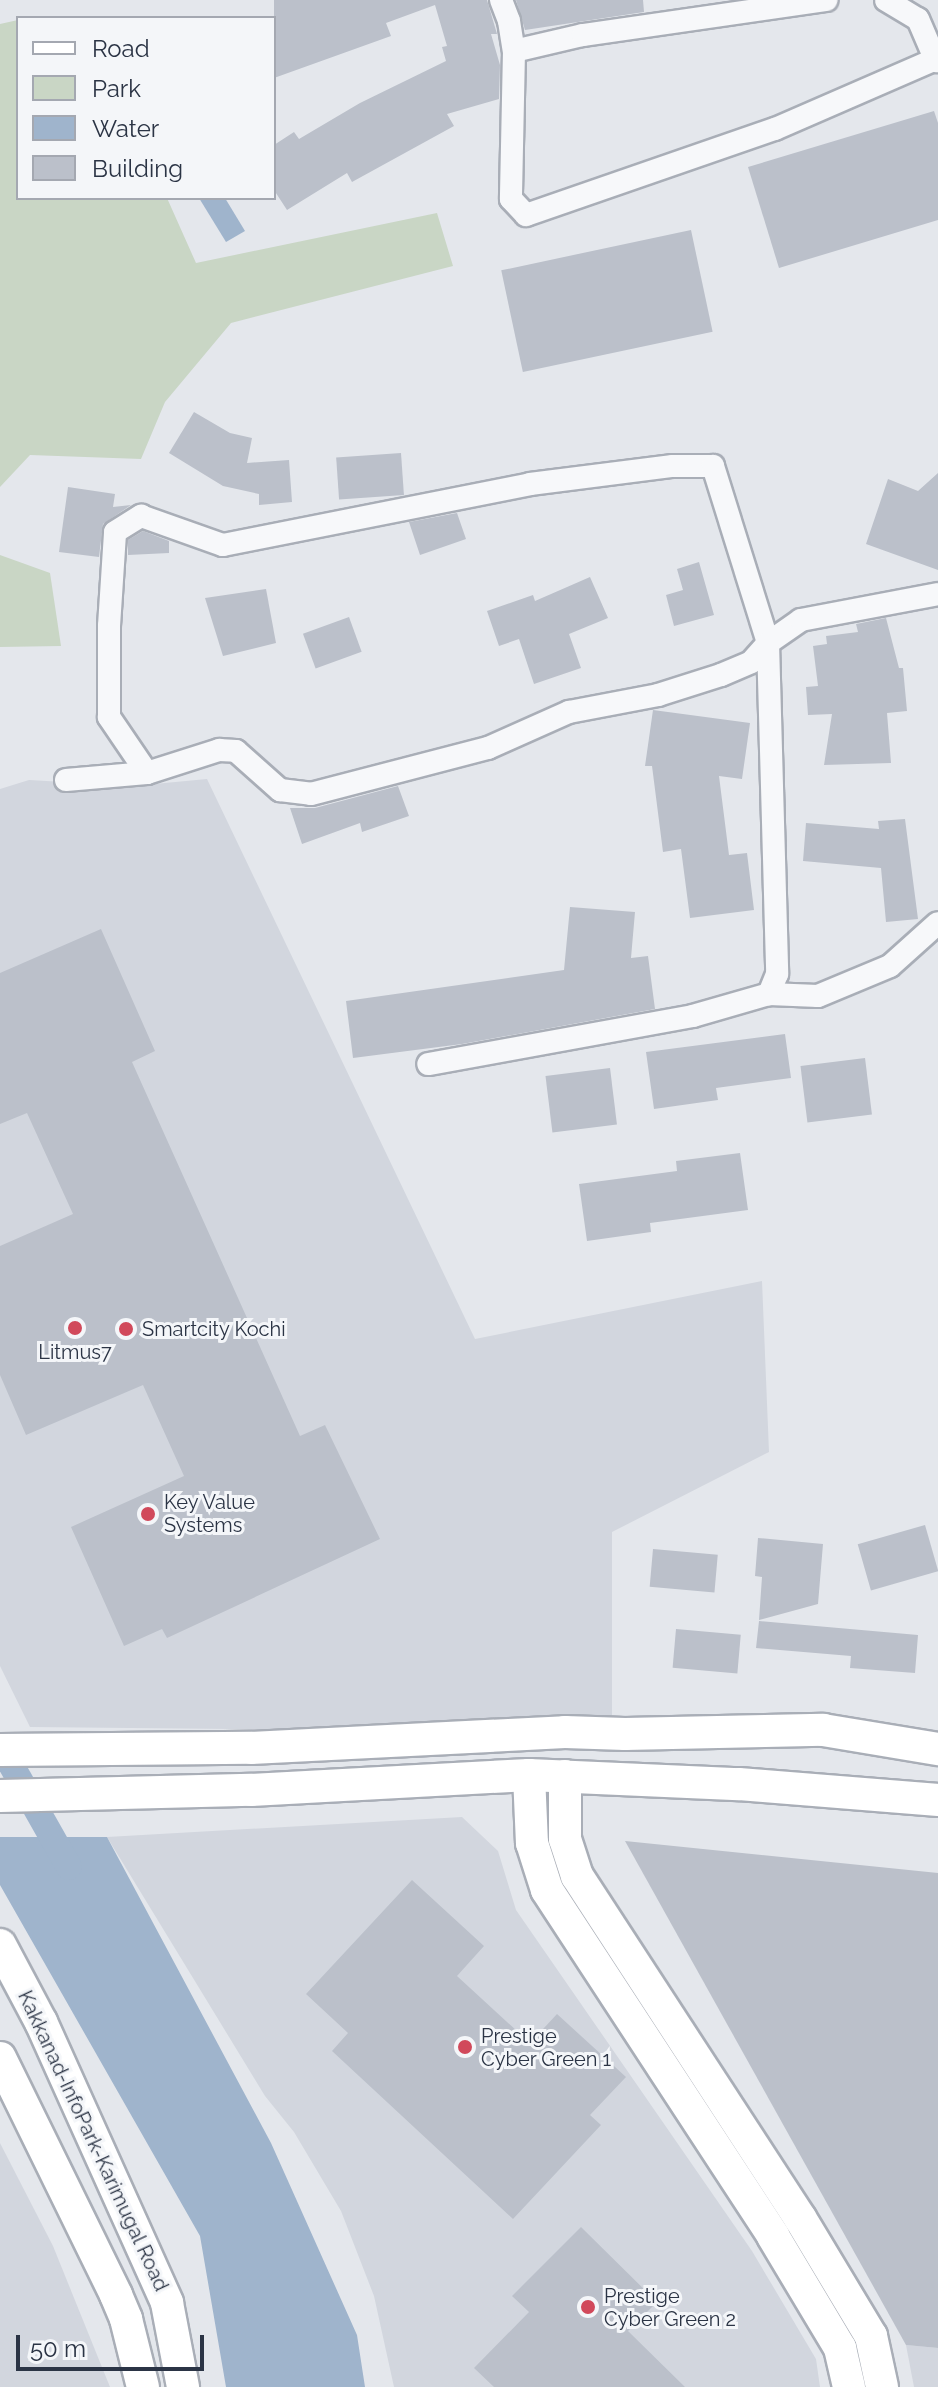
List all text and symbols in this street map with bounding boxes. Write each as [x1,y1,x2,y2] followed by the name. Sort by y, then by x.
[16,16,276,200] legend
[92,34,150,63] text: Road
[92,74,141,103] text: Park
[92,114,159,143] text: Water
[92,154,183,183] text: Building
[142,1317,286,1341] place label: Smartcity Kochi
[66,1319,84,1337] marker: Litmus7
[117,1320,135,1338] marker: Smartcity Kochi
[38,1340,112,1364] place label: Litmus7
[164,1490,256,1537] place label: Key Value Systems
[139,1505,157,1523] marker: Key Value Systems
[13,1987,173,2295] street label: Kakkanad-InfoPark-Karimugal Road
[481,2024,612,2071] place label: Prestige Cyber Green 1
[456,2038,474,2056] marker: Prestige Cyber Green 1
[604,2284,736,2331] place label: Prestige Cyber Green 2
[579,2298,597,2316] marker: Prestige Cyber Green 2
[20,2319,208,2369] scale bar
[30,2334,86,2363] text: 50 m

